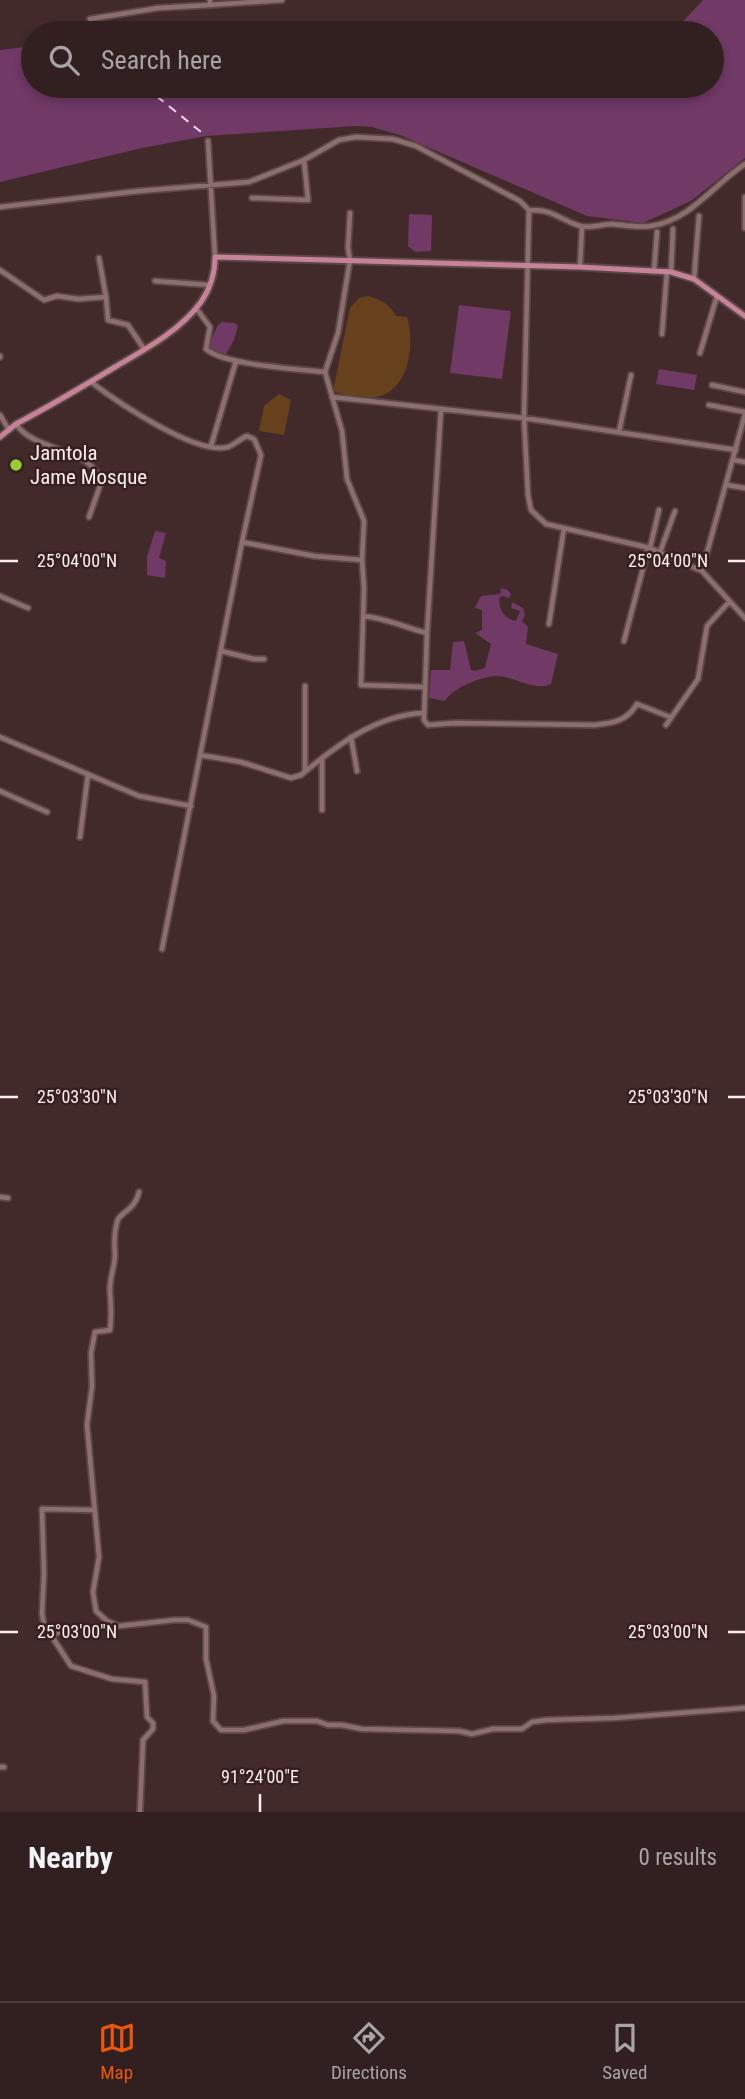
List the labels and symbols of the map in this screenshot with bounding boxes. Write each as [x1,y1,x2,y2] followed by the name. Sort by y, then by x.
[30,441,147,489] place label: Jamtola Jame Mosque
[8,457,24,473] marker: Jamtola Jame Mosque
[37,550,117,571] text: 25°04'00"N
[628,550,708,571] text: 25°04'00"N
[37,1086,117,1107] text: 25°03'30"N
[628,1086,708,1107] text: 25°03'30"N
[37,1621,117,1642] text: 25°03'00"N
[628,1621,708,1642] text: 25°03'00"N
[221,1766,299,1787] text: 91°24'00"E

